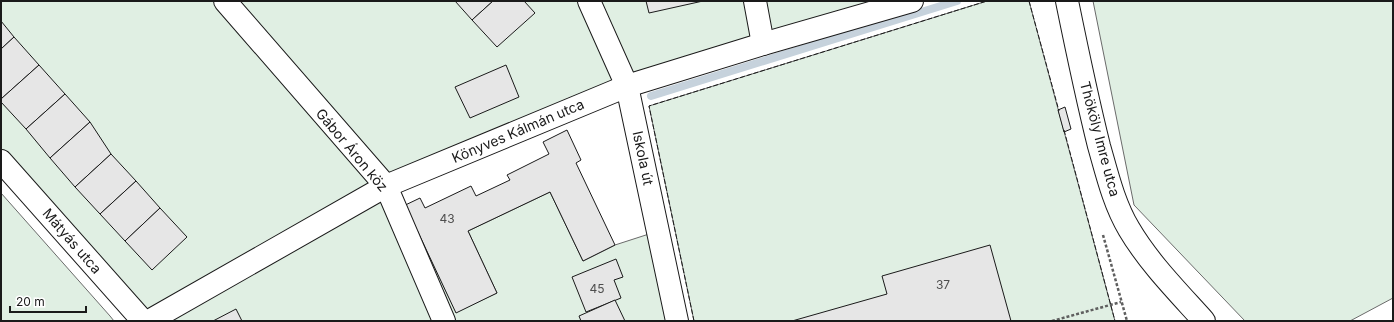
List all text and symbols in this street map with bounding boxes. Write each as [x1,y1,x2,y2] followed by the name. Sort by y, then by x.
[1077,79,1124,198] street label: Thököly Imre utca
[449,95,586,166] street label: Könyves Kálmán utca
[313,105,392,195] street label: Gábor Áron köz
[629,129,658,187] street label: Iskola út
[39,205,105,277] street label: Mátyás utca
[439,211,455,226] house number: 43
[936,277,950,292] house number: 37
[589,281,605,296] house number: 45
[10,288,86,314] scale bar
[16,294,45,309] text: 20 m

